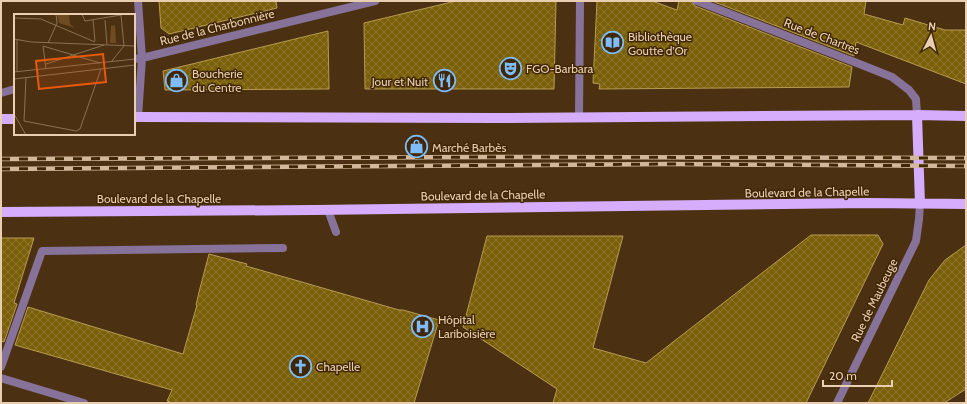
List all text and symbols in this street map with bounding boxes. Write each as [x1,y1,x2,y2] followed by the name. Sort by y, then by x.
[158,5,276,49] street label: Rue de la Charbonnière
[14,14,135,135] inset map
[782,15,862,57] street label: Rue de Chartres
[911,16,951,56] north arrow
[927,19,937,33] text: N
[628,29,692,58] place label: Bibliothèque Goutte d’Or
[600,30,626,56] library icon: Bibliothèque Goutte d’Or
[498,55,524,81] theatre icon: FGO-Barbara
[526,61,593,76] place label: FGO-Barbara
[192,66,243,95] place label: Boucherie du Centre
[164,67,190,93] shop icon: Boucherie du Centre
[431,68,457,94] restaurant icon: Jour et Nuit
[371,74,428,89] place label: Jour et Nuit
[403,134,429,160] shop icon: Marché Barbès
[432,140,506,155] place label: Marché Barbès
[745,183,869,201] street label: Boulevard de la Chapelle
[421,186,545,204] street label: Boulevard de la Chapelle
[97,191,221,206] street label: Boulevard de la Chapelle
[847,256,901,344] street label: Rue de Maubeuge
[438,312,495,341] place label: Hôpital Lariboisière
[410,313,436,339] hospital icon: Hôpital Lariboisière
[288,353,314,379] church icon: Chapelle
[316,359,360,374] place label: Chapelle
[823,362,892,388] scale bar
[829,368,857,383] text: 20 m

